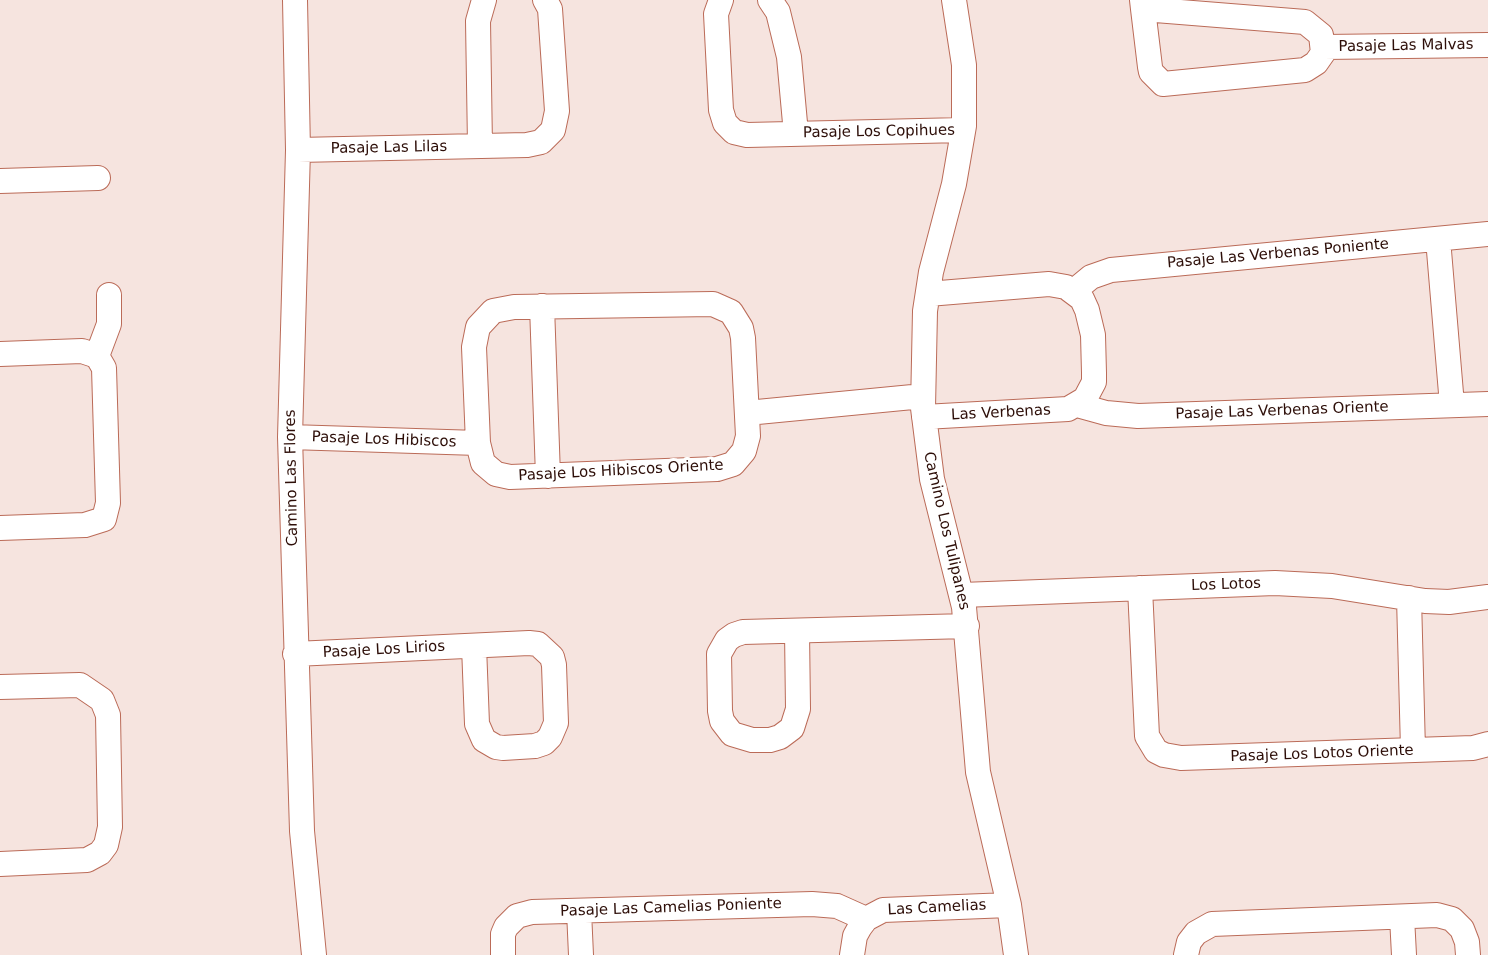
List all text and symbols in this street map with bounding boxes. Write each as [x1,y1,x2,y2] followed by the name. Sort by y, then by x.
[1338,36,1474,56] street label: Pasaje Las Malvas
[803,122,955,142] street label: Pasaje Los Copihues
[331,138,447,158] street label: Pasaje Las Lilas
[1166,235,1390,273] street label: Pasaje Las Verbenas Poniente
[1175,398,1389,424] street label: Pasaje Las Verbenas Oriente
[951,401,1051,425] street label: Las Verbenas
[282,409,302,547] street label: Camino Las Flores
[311,428,457,452] street label: Pasaje Los Hibiscos
[919,450,973,612] street label: Camino Los Tulipanes
[518,457,724,485] street label: Pasaje Los Hibiscos Oriente
[1191,575,1261,595] street label: Los Lotos
[322,638,446,662] street label: Pasaje Los Lirios
[1230,742,1414,766] street label: Pasaje Los Lotos Oriente
[560,895,782,921] street label: Pasaje Las Camelias Poniente
[887,896,987,920] street label: Las Camelias

